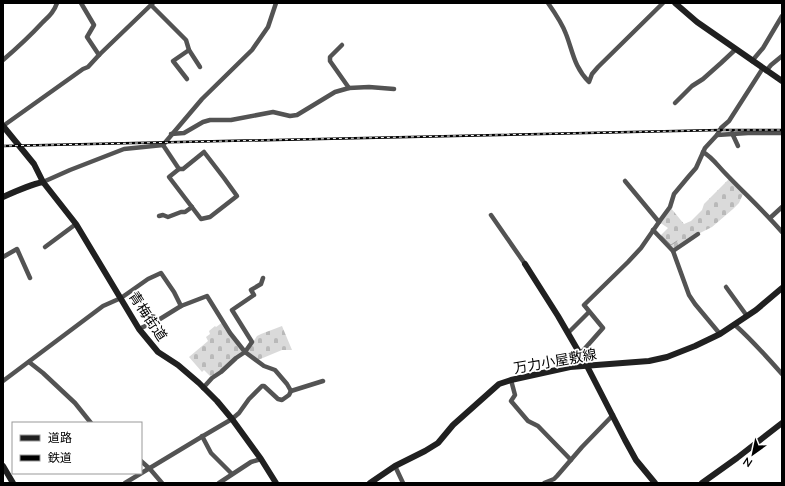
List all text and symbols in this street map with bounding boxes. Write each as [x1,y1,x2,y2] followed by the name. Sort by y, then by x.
[125,288,171,344] street label: 青梅街道
[512,345,598,377] street label: 万力小屋敷線
[12,422,142,474] legend
[48,430,72,445] text: 道路
[733,434,773,474] north arrow
[48,450,72,465] text: 鉄道
[740,454,755,471] text: N

